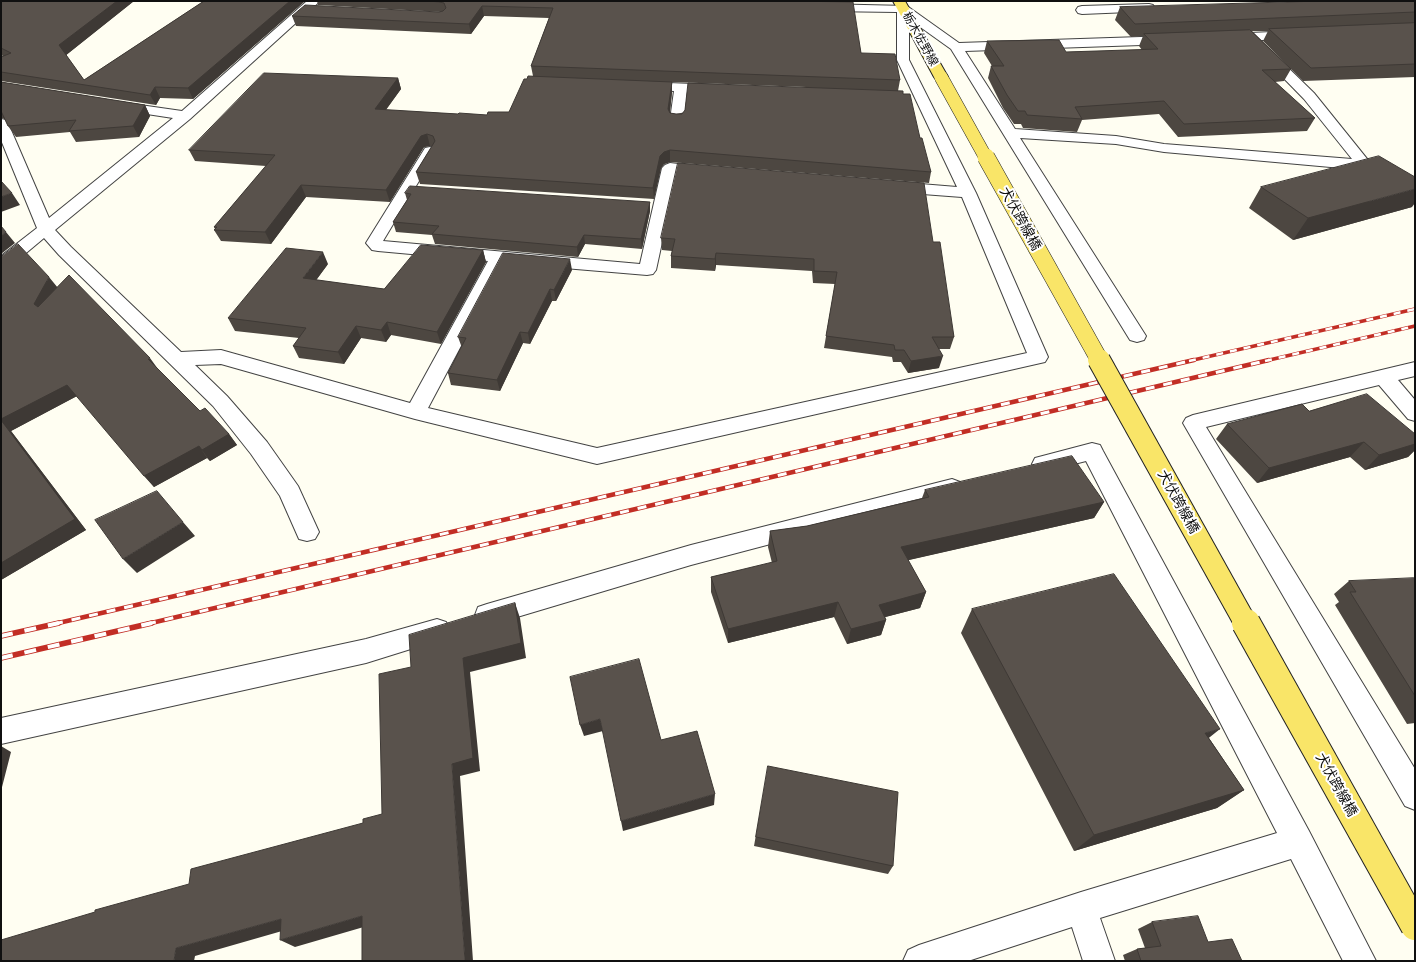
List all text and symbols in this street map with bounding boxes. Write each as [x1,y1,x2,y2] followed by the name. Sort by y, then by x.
[899,9,941,69] street label: 栃木佐野線
[996,184,1044,254] street label: 犬伏跨線橋
[1154,467,1202,537] street label: 犬伏跨線橋
[1312,750,1360,820] street label: 犬伏跨線橋

